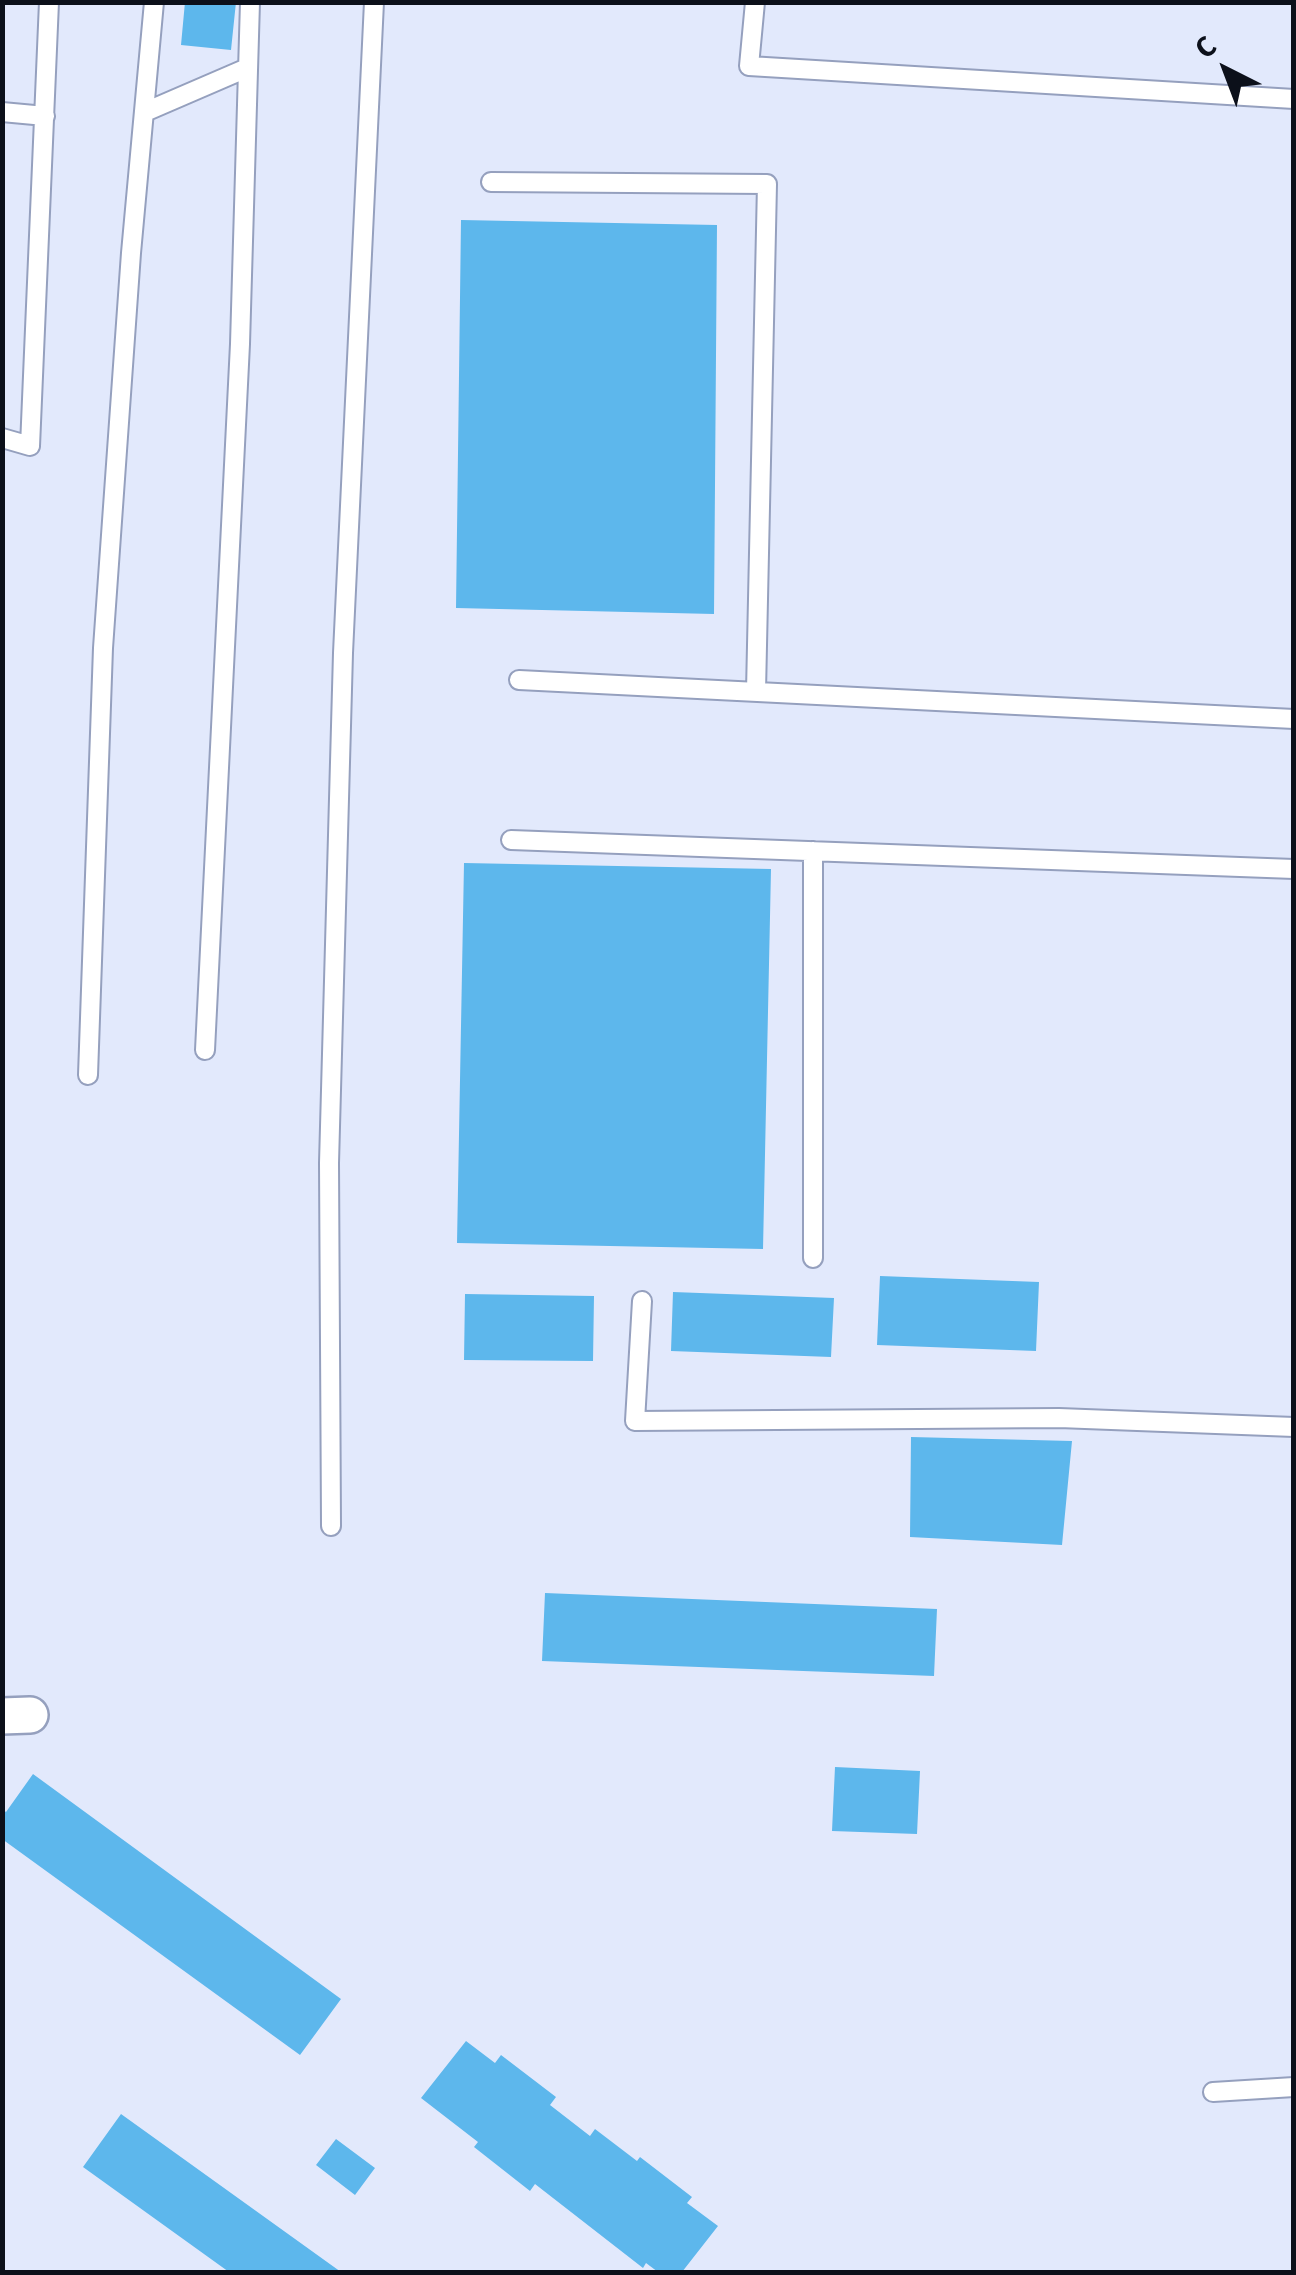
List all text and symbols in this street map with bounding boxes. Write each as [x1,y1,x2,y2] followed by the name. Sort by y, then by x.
[1176,20,1276,120] north arrow
[1189,30,1223,65] text: С

